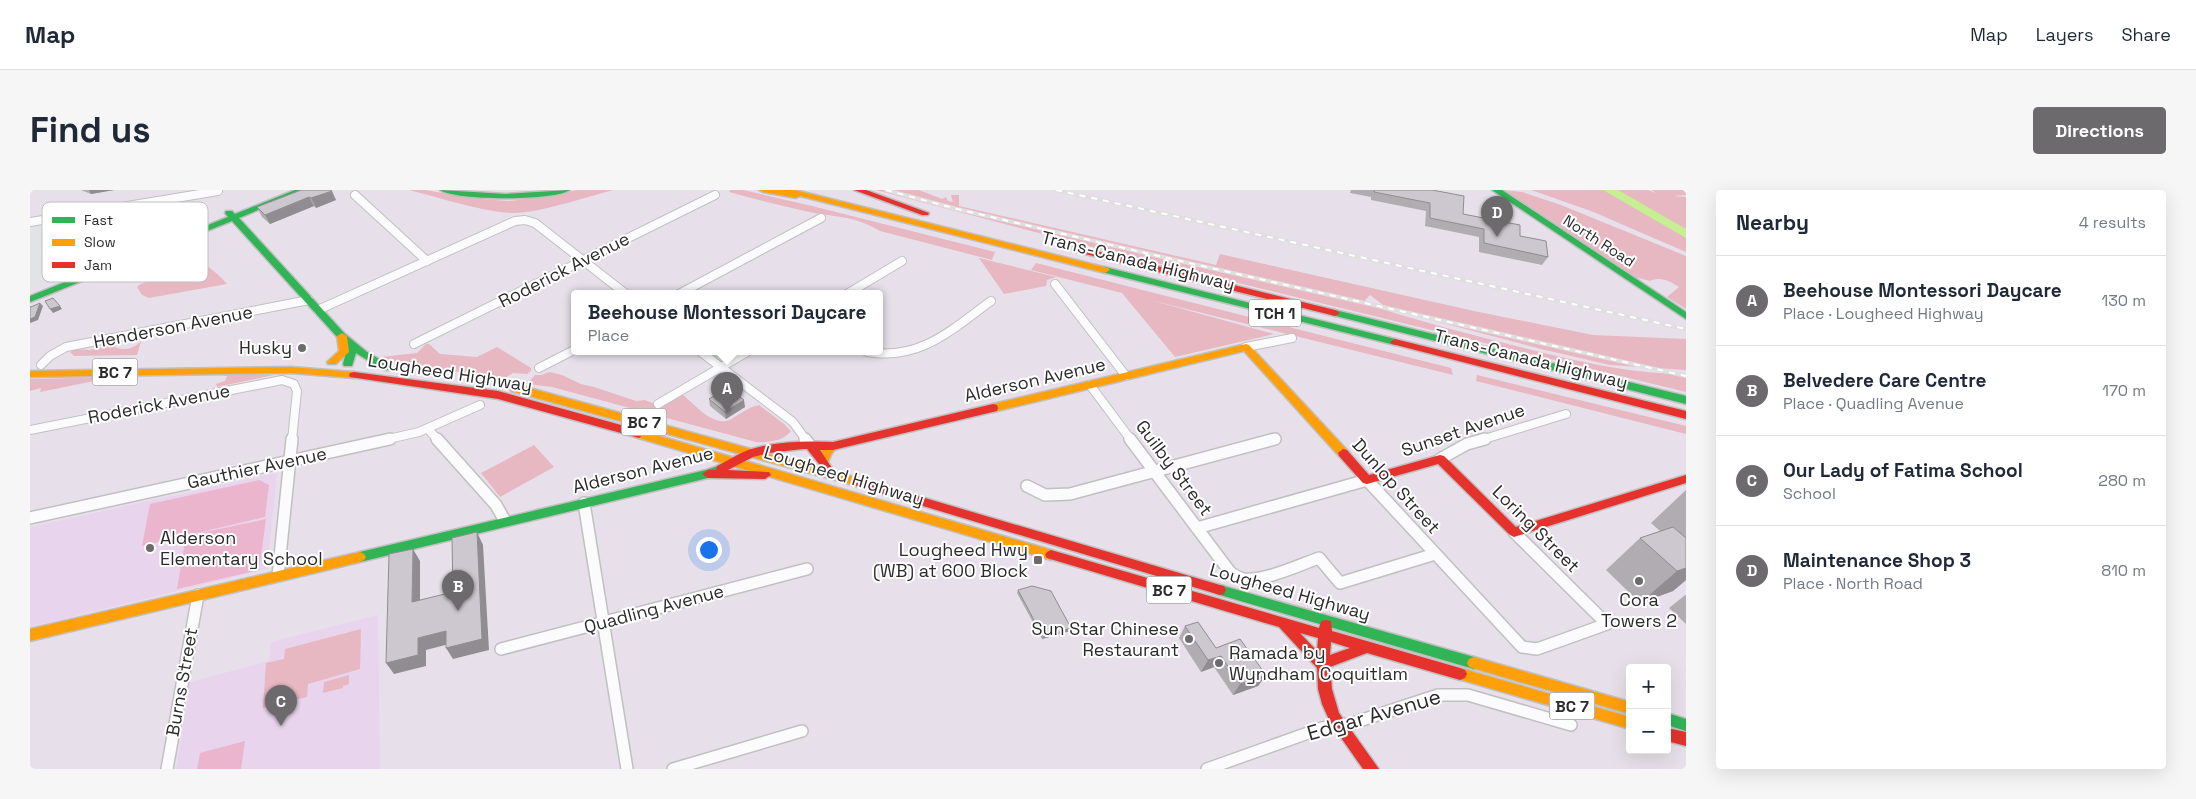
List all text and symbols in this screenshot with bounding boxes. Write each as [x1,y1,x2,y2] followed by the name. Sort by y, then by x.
[25,19,75,50] text: Map
[1970,23,2008,46] text: Map
[2036,23,2093,46] text: Layers
[2121,23,2171,46] text: Share
[2033,107,2166,154] button: Directions
[30,108,151,152] text: Find us
[1481,196,1513,237] pin: D
[42,202,208,282] legend
[1736,209,1809,236] text: Nearby
[1560,210,1639,271] street label: North Road
[84,211,113,229] text: Fast
[2079,212,2146,233] text: 4 results
[1039,225,1237,296] street label: Trans-Canada Highway
[494,227,633,313] street label: Roderick Avenue
[84,233,116,251] text: Slow
[84,256,112,274] text: Jam
[1783,278,2062,303] text: Beehouse Montessori Daycare
[571,290,883,355] popup
[1747,290,1757,311] text: A
[2102,290,2146,311] text: 130 m
[91,300,255,353] street label: Henderson Avenue
[588,300,866,325] text: Beehouse Montessori Daycare
[1249,300,1301,326] road number: TCH 1
[1783,303,1983,324] text: Place · Lougheed Highway
[1432,323,1630,394] street label: Trans-Canada Highway
[588,325,629,346] text: Place
[239,336,292,359] place label: Husky
[296,342,308,354] marker: Husky
[366,348,534,397] street label: Lougheed Highway
[962,352,1108,407] street label: Alderson Avenue
[92,358,138,386] road number: BC 7
[1783,368,1986,393] text: Belvedere Care Centre
[711,372,743,413] pin: A
[86,378,232,429] street label: Roderick Avenue
[1747,380,1757,401] text: B
[2102,380,2146,401] text: 170 m
[1783,393,1964,414] text: Place · Quadling Avenue
[1398,398,1528,461] street label: Sunset Avenue
[622,408,666,436] road number: BC 7
[1131,415,1218,520] street label: Guilby Street
[1347,433,1445,538] street label: Dunlop Street
[761,440,927,511] street label: Lougheed Highway
[185,441,329,494] street label: Gauthier Avenue
[570,441,716,498] street label: Alderson Avenue
[1783,458,2023,483] text: Our Lady of Fatima School
[1747,470,1757,491] text: C
[2098,470,2146,491] text: 280 m
[1488,480,1585,577] street label: Loring Street
[1783,483,1836,504] text: School
[160,526,323,570] place label: Alderson Elementary School
[696,537,722,563] your location
[873,538,1028,582] place label: Lougheed Hwy (WB) at 600 Block
[144,542,156,554] marker: Alderson Elementary School
[1783,548,1971,573] text: Maintenance Shop 3
[1032,554,1044,566] marker: Lougheed Hwy (WB) at 600 Block
[1207,558,1373,625] street label: Lougheed Highway
[1747,560,1757,581] text: D
[2101,560,2146,581] text: 810 m
[442,570,474,611] pin: B
[1783,573,1923,594] text: Place · North Road
[1633,575,1645,587] marker: Cora Towers 2
[1146,576,1192,604] road number: BC 7
[581,579,726,638] street label: Quadling Avenue
[1601,588,1677,632] place label: Cora Towers 2
[1031,617,1179,661] place label: Sun Star Chinese Restaurant
[161,626,202,738] street label: Burns Street
[1183,633,1195,645] marker: Sun Star Chinese Restaurant
[1229,641,1408,685] place label: Ramada by Wyndham Coquitlam
[1213,657,1225,669] marker: Ramada by Wyndham Coquitlam
[1626,664,1671,754] map controls
[1626,664,1671,709] button: +
[1304,683,1444,747] street label: Edgar Avenue
[265,685,297,726] pin: C
[1550,692,1594,720] road number: BC 7
[1626,709,1671,754] button: −

